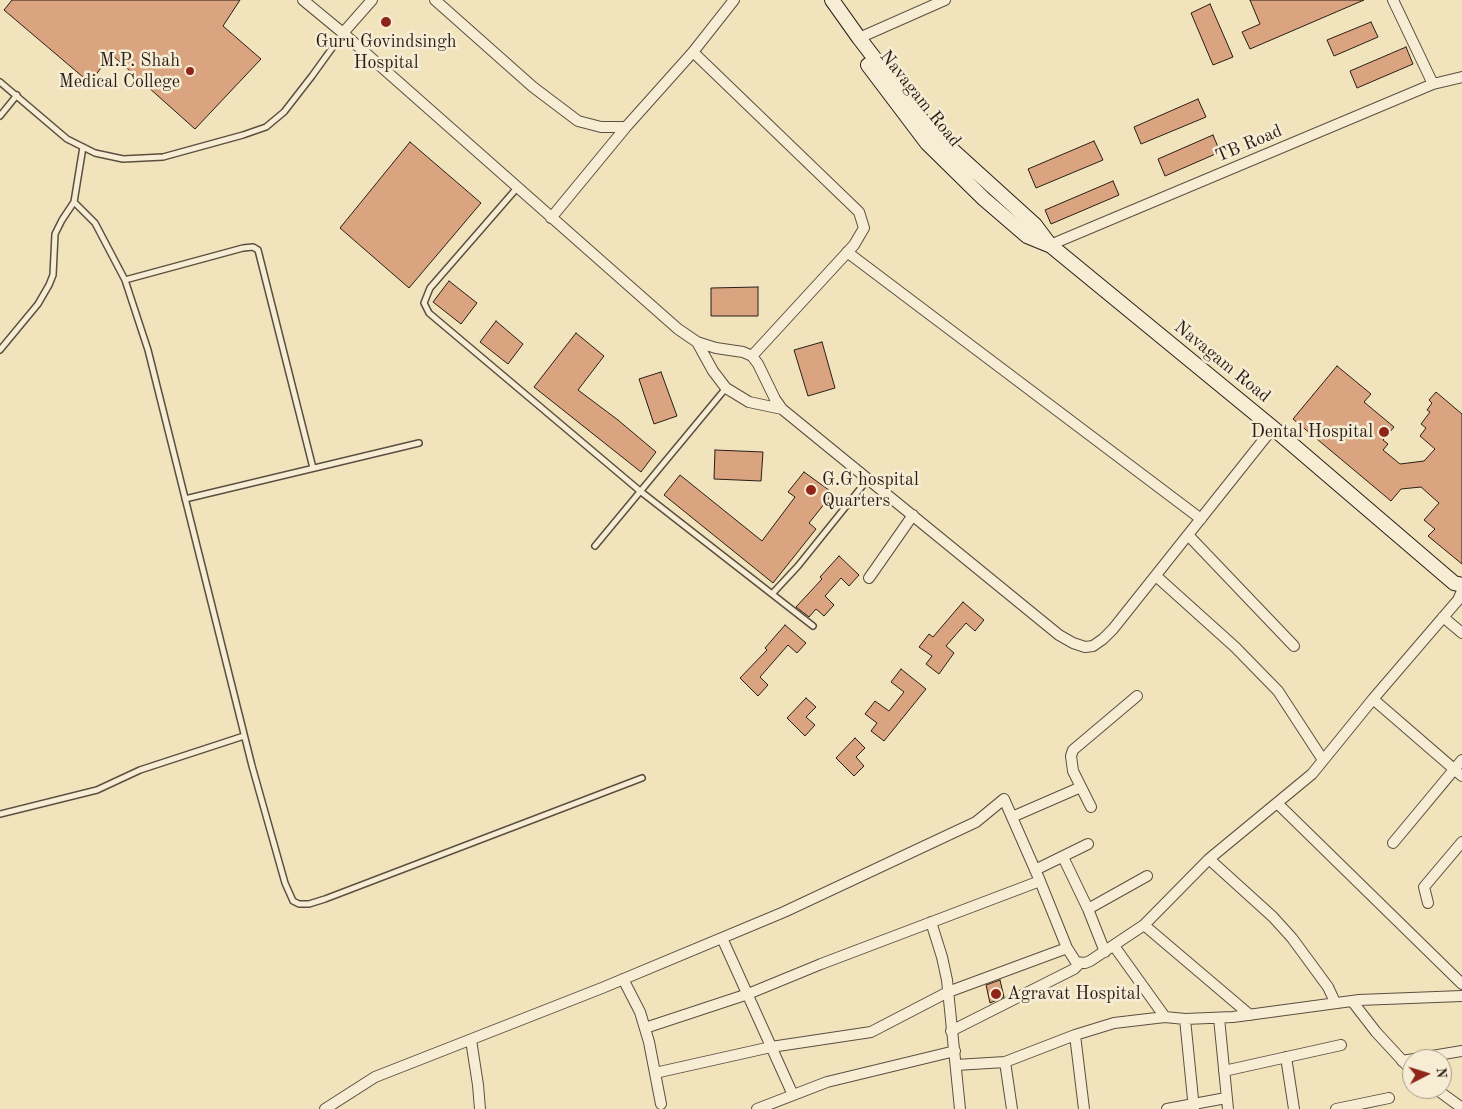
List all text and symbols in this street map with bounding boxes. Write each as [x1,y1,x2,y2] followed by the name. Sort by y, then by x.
[379,15,393,29] marker: Guru Govindsingh Hospital
[315,31,457,74] place label: Guru Govindsingh Hospital
[874,46,966,152] street label: Navagam Road
[59,50,180,92] place label: M.P. Shah Medical College
[184,65,196,77] marker: M.P. Shah Medical College
[1212,120,1286,168] street label: TB Road
[1169,316,1275,408] street label: Navagam Road
[1251,421,1373,443] place label: Dental Hospital
[1377,425,1391,439] marker: Dental Hospital
[822,469,919,512] place label: G.G hospital Quarters
[804,483,818,497] marker: G.G hospital Quarters
[1007,983,1141,1005] place label: Agravat Hospital
[989,987,1003,1001] marker: Agravat Hospital
[1402,1049,1452,1099] north arrow
[1434,1067,1448,1079] text: N

